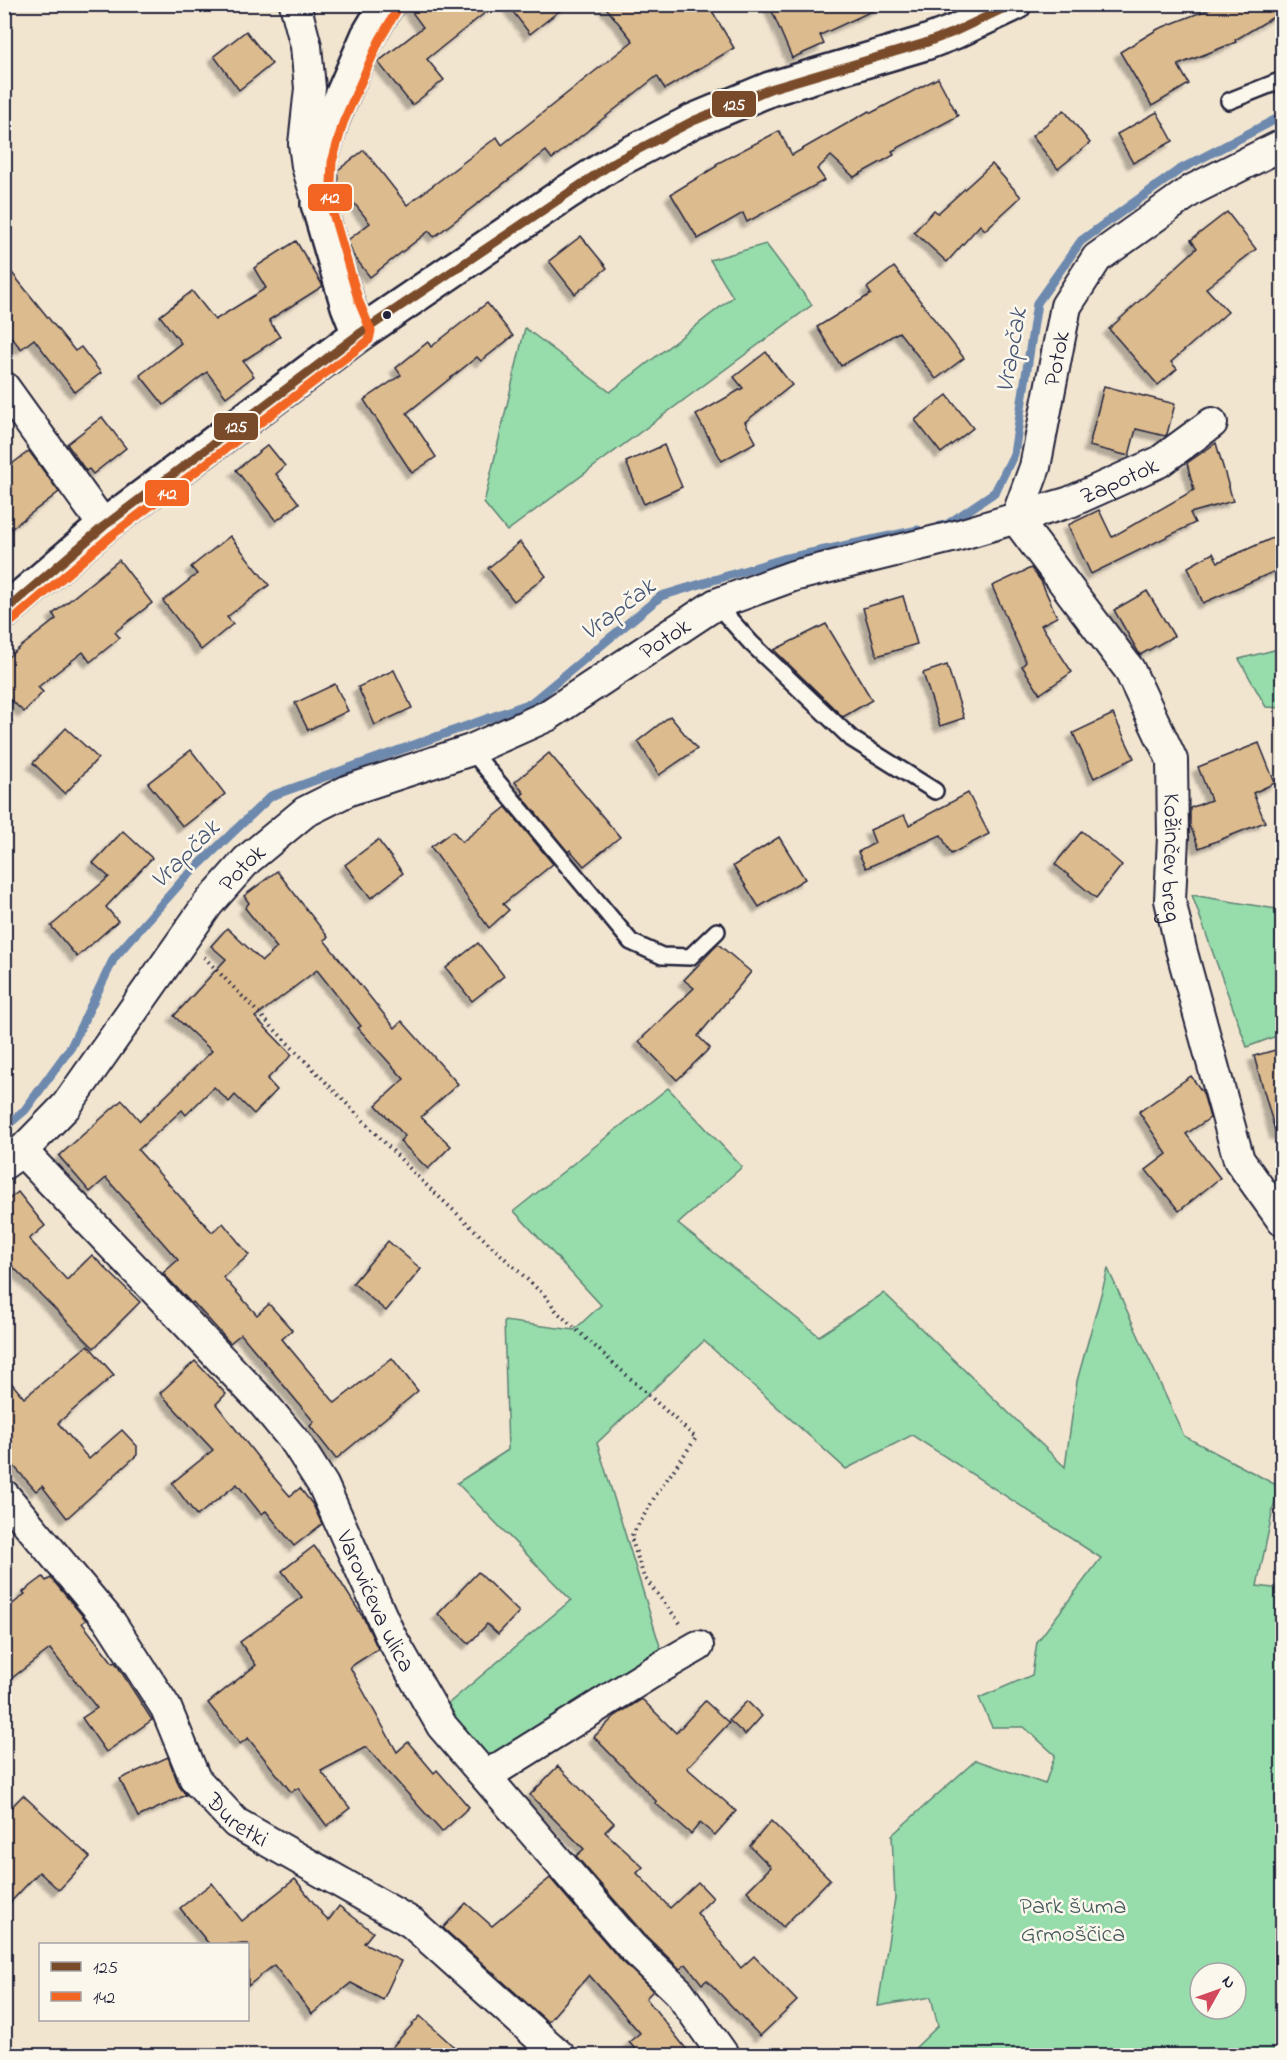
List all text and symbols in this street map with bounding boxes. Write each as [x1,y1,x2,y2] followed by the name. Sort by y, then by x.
[711,90,757,118] line badge: 125
[723,94,746,118] text: 125
[307,183,353,212] line badge: 142
[320,187,340,211] text: 142
[987,304,1039,396] water label: Vrapčak
[381,309,393,321] unlabelled marker
[1036,328,1081,389] street label: Potok
[213,412,259,441] line badge: 125
[225,416,248,440] text: 125
[1075,449,1165,515] street label: Zapotok
[144,479,190,507] line badge: 142
[157,483,177,507] text: 142
[573,569,666,651] water label: Vrapčak
[633,610,699,670] street label: Potok
[1150,793,1189,926] street label: Kožinčev breg
[142,810,231,899] water label: Vrapčak
[212,836,275,901] street label: Potok
[325,1524,423,1679] street label: Varovićeva ulica
[195,1785,274,1858] street label: Đuretki
[1020,1890,1126,1953] park label: Park šuma Grmoščica
[39,1943,249,2021] legend
[93,1956,118,1982] text: 125
[1188,1961,1248,2021] north arrow
[1215,1971,1241,1995] text: N
[93,1986,115,2012] text: 142

